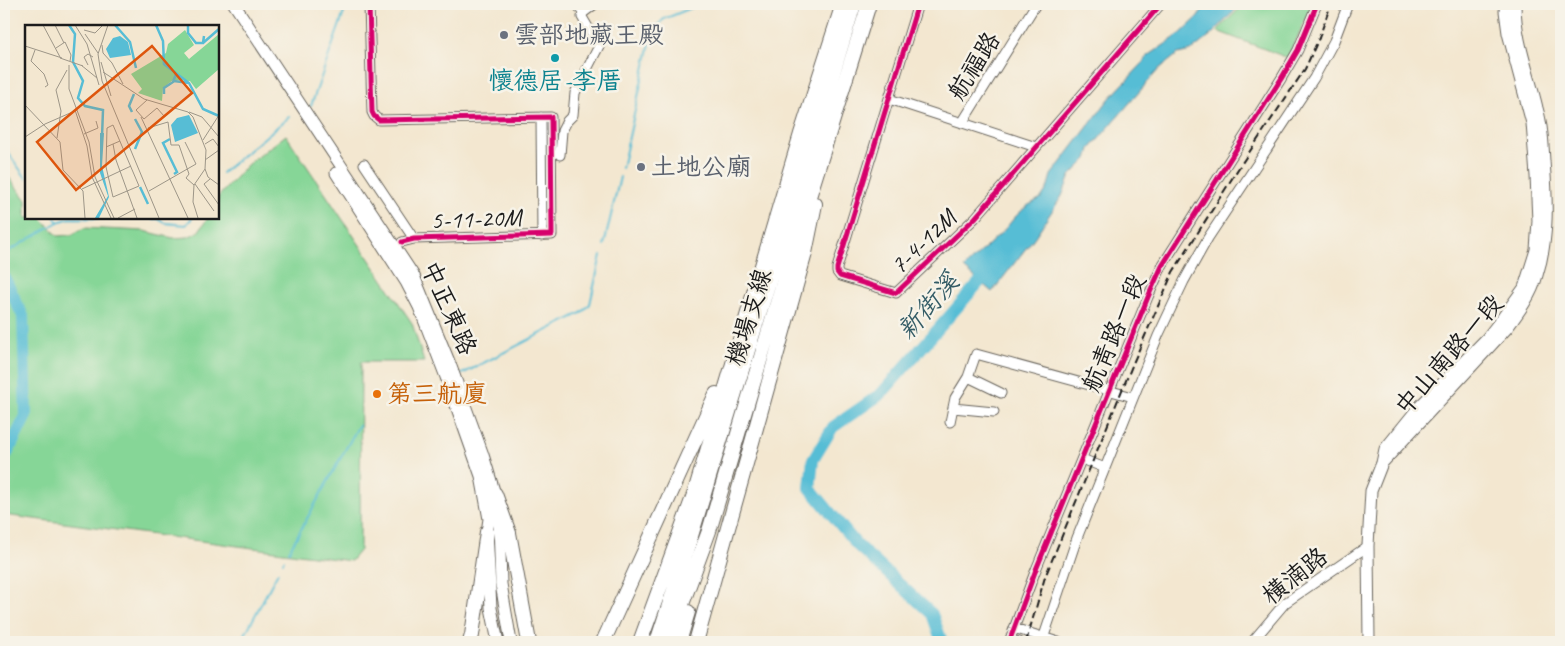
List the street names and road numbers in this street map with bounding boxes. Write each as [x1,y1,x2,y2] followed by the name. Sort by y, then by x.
[941,26,1007,106] street label: 航福路
[430,201,524,237] street label: 5-11-20M
[883,202,964,281] street label: 7-4-12M
[414,256,484,360] street label: 中正東路
[719,264,779,370] street label: 機場支線
[1075,269,1153,397] street label: 航青路一段
[1388,288,1510,422] street label: 中山南路一段
[1256,540,1334,612] street label: 橫湳路

